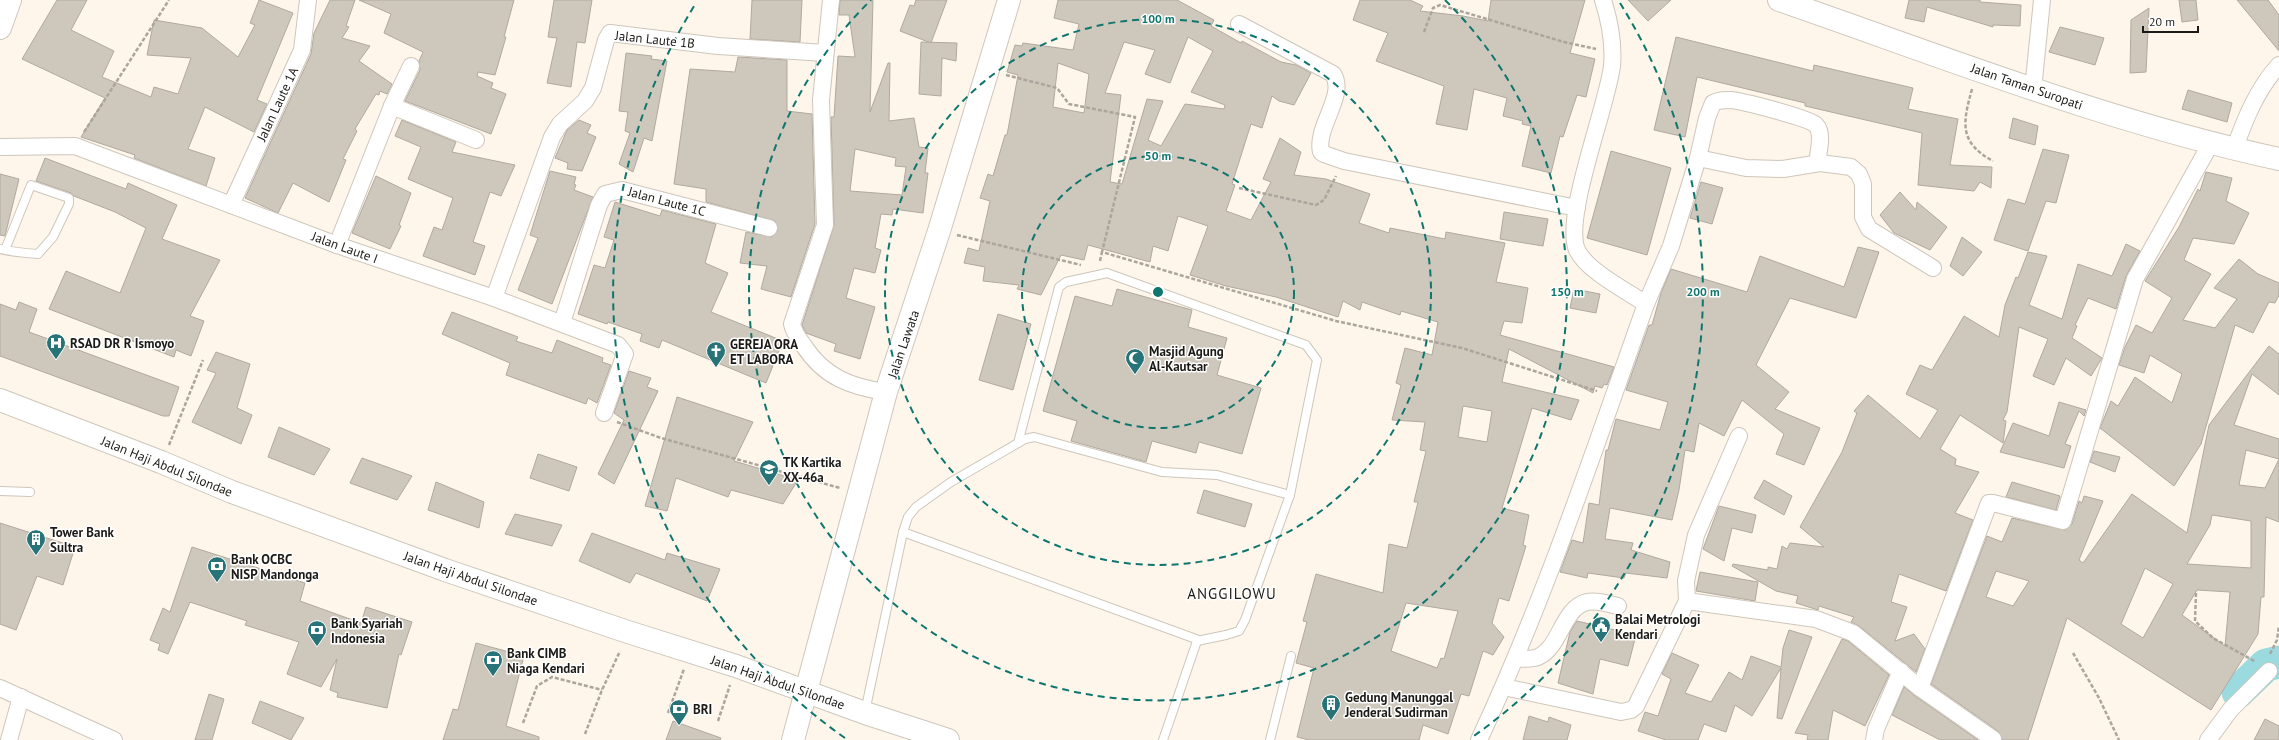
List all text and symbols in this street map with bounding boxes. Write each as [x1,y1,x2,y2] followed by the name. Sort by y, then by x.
[2143,8,2198,34] scale bar
[1141,11,1175,26] text: 100 m
[2149,14,2175,29] text: 20 m
[613,27,696,52] street label: Jalan Laute 1B
[1968,59,2085,114] street label: Jalan Taman Suropati
[252,64,302,145] street label: Jalan Laute 1A
[1145,148,1171,163] text: 50 m
[625,183,708,220] street label: Jalan Laute 1C
[309,227,380,267] street label: Jalan Laute I
[1550,284,1584,299] text: 150 m
[1686,284,1720,299] text: 200 m
[1151,285,1165,299] centre of rings
[884,308,923,381] street label: Jalan Lawata
[45,332,67,360] hospital icon: RSAD DR R Ismoyo
[70,335,174,352] place label: RSAD DR R Ismoyo
[730,336,798,368] place label: GEREJA ORA ET LABORA
[705,340,727,368] church icon: GEREJA ORA ET LABORA
[1149,343,1224,375] place label: Masjid Agung Al-Kautsar
[1124,347,1146,375] mosque icon: Masjid Agung Al-Kautsar
[98,432,235,501] street label: Jalan Haji Abdul Silondae
[783,454,841,486] place label: TK Kartika XX-46a
[758,458,780,486] school or university icon: TK Kartika XX-46a
[50,524,115,556] place label: Tower Bank Sultra
[25,528,47,556] building icon: Tower Bank Sultra
[401,547,540,609] street label: Jalan Haji Abdul Silondae
[231,551,319,583] place label: Bank OCBC NISP Mandonga
[206,555,228,583] bank icon: Bank OCBC NISP Mandonga
[1187,584,1277,603] district label: ANGGILOWU
[1615,611,1701,643] place label: Balai Metrologi Kendari
[331,615,403,647] place label: Bank Syariah Indonesia
[1590,615,1612,643] public building icon: Balai Metrologi Kendari
[306,619,328,647] bank icon: Bank Syariah Indonesia
[507,645,585,677] place label: Bank CIMB Niaga Kendari
[482,649,504,677] bank icon: Bank CIMB Niaga Kendari
[708,651,847,713] street label: Jalan Haji Abdul Silondae
[1344,689,1453,721] place label: Gedung Manunggal Jenderal Sudirman
[1320,693,1342,721] building icon: Gedung Manunggal Jenderal Sudirman
[668,698,690,726] bank icon: BRI
[693,701,712,718] place label: BRI

